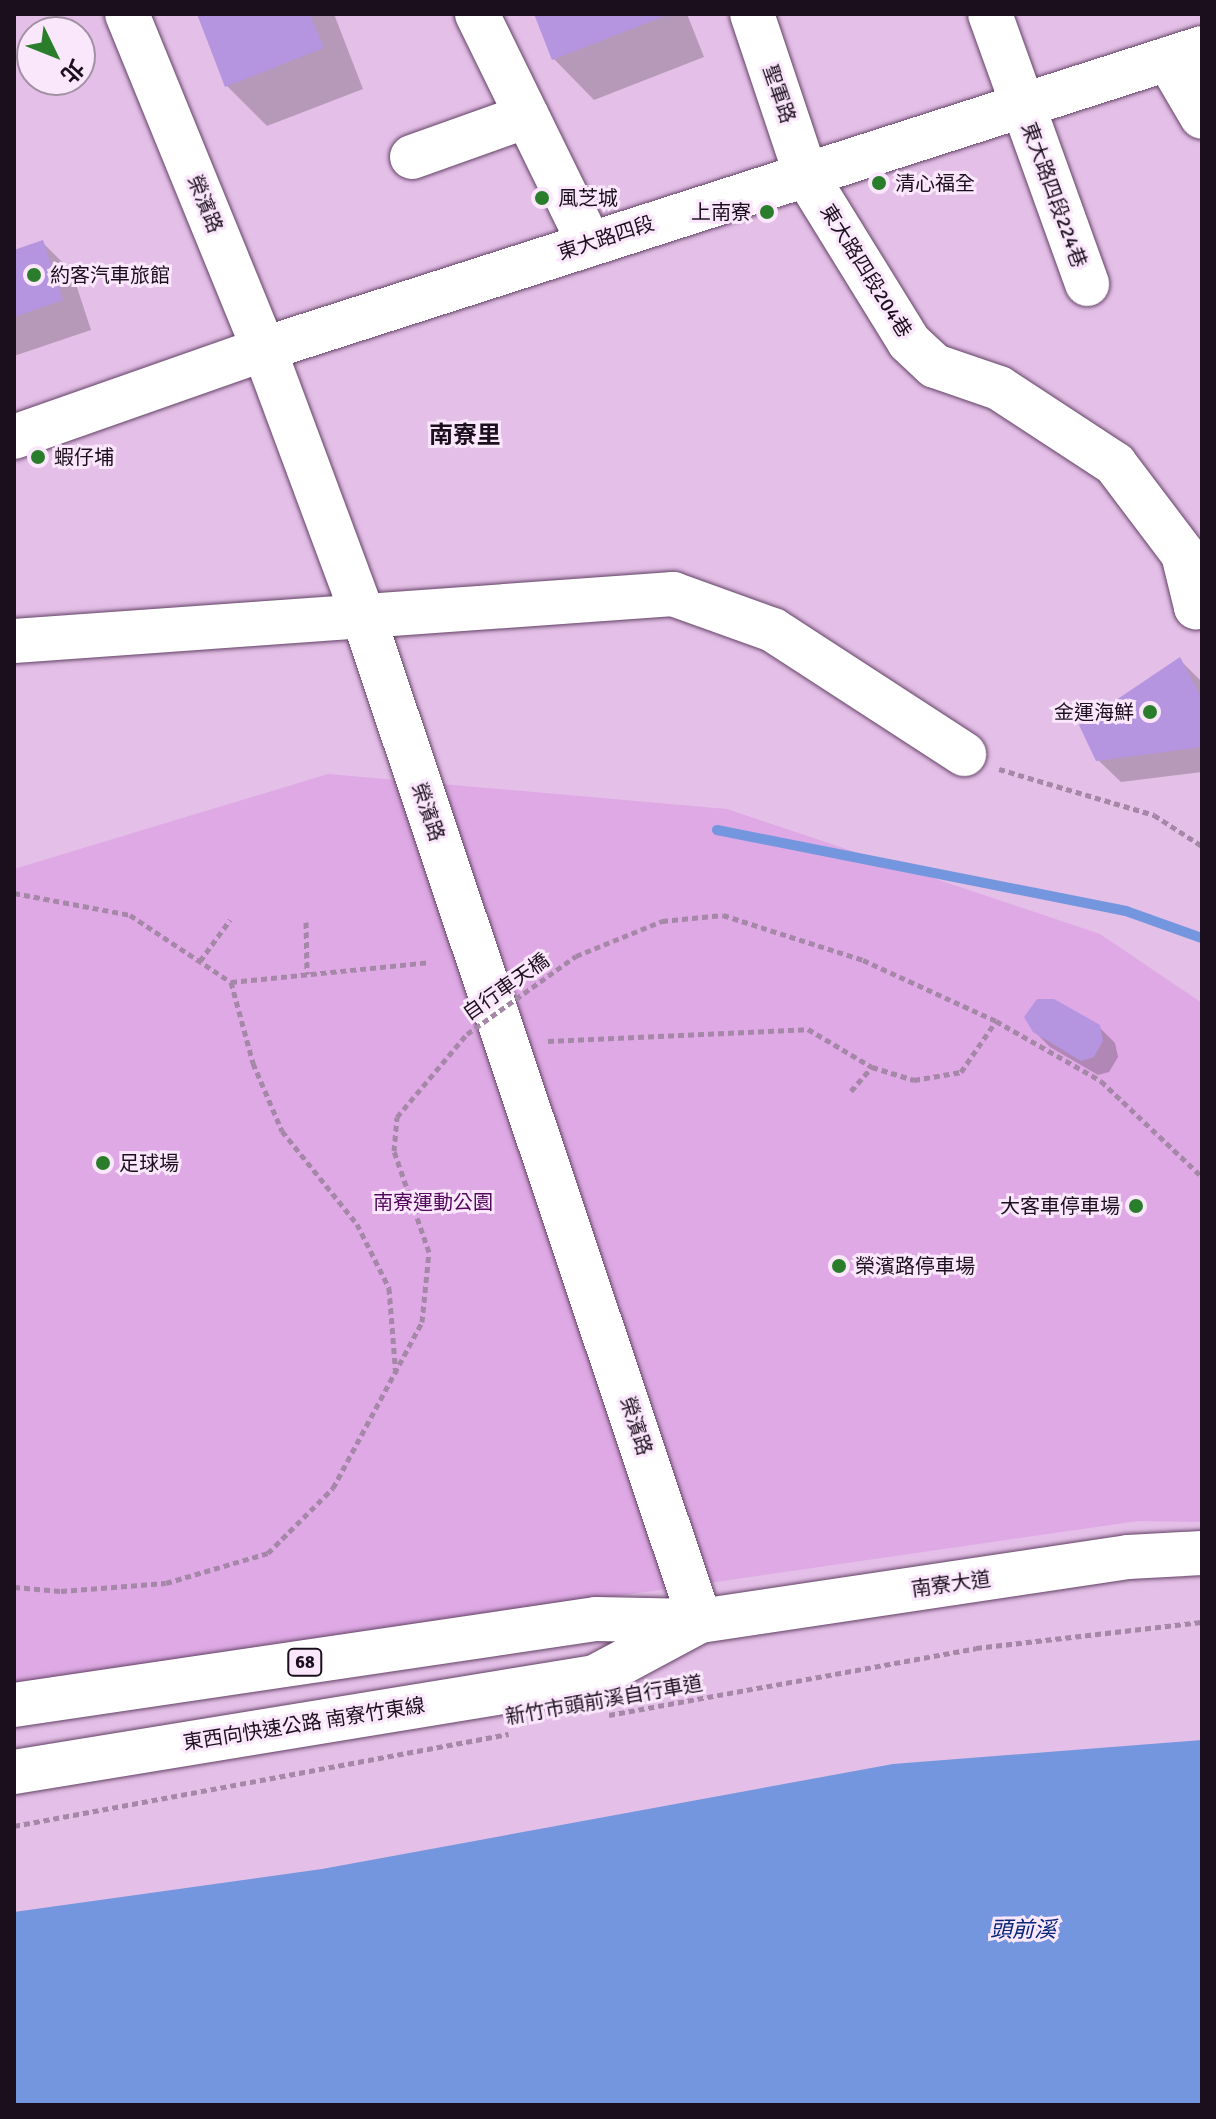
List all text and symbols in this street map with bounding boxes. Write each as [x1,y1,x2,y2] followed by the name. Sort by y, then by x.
[16,16,96,96] north arrow
[55,54,90,89] text: 北
[758,62,800,126] street label: 聖軍路
[1017,119,1091,271] street label: 東大路四段224巷
[895,171,975,195] place label: 清心福全
[183,172,227,236] street label: 榮濱路
[870,174,888,192] marker: 清心福全
[558,186,618,210] place label: 風芝城
[533,189,551,207] marker: 風芝城
[691,200,751,224] place label: 上南寮
[815,200,917,342] street label: 東大路四段204巷
[758,203,776,221] marker: 上南寮
[555,211,657,265] street label: 東大路四段
[50,263,170,287] place label: 約客汽車旅館
[25,266,43,284] marker: 約客汽車旅館
[429,422,501,450] district label: 南寮里
[54,445,114,469] place label: 蝦仔埔
[29,448,47,466] marker: 蝦仔埔
[1054,700,1134,724] place label: 金運海鮮
[1141,703,1159,721] marker: 金運海鮮
[407,780,449,844] street label: 榮濱路
[458,948,554,1026] street label: 自行車天橋
[119,1151,179,1175] place label: 足球場
[94,1154,112,1172] marker: 足球場
[373,1190,493,1214] park label: 南寮運動公園
[1000,1194,1120,1218] place label: 大客車停車場
[1127,1197,1145,1215] marker: 大客車停車場
[855,1254,975,1278] place label: 榮濱路停車場
[830,1257,848,1275] marker: 榮濱路停車場
[615,1394,657,1458] street label: 榮濱路
[910,1567,992,1601] street label: 南寮大道
[287,1648,323,1676] road number: 68
[503,1671,705,1729] street label: 新竹市頭前溪自行車道
[181,1693,427,1755] street label: 東西向快速公路 南寮竹東線
[990,1917,1056,1943] water label: 頭前溪

